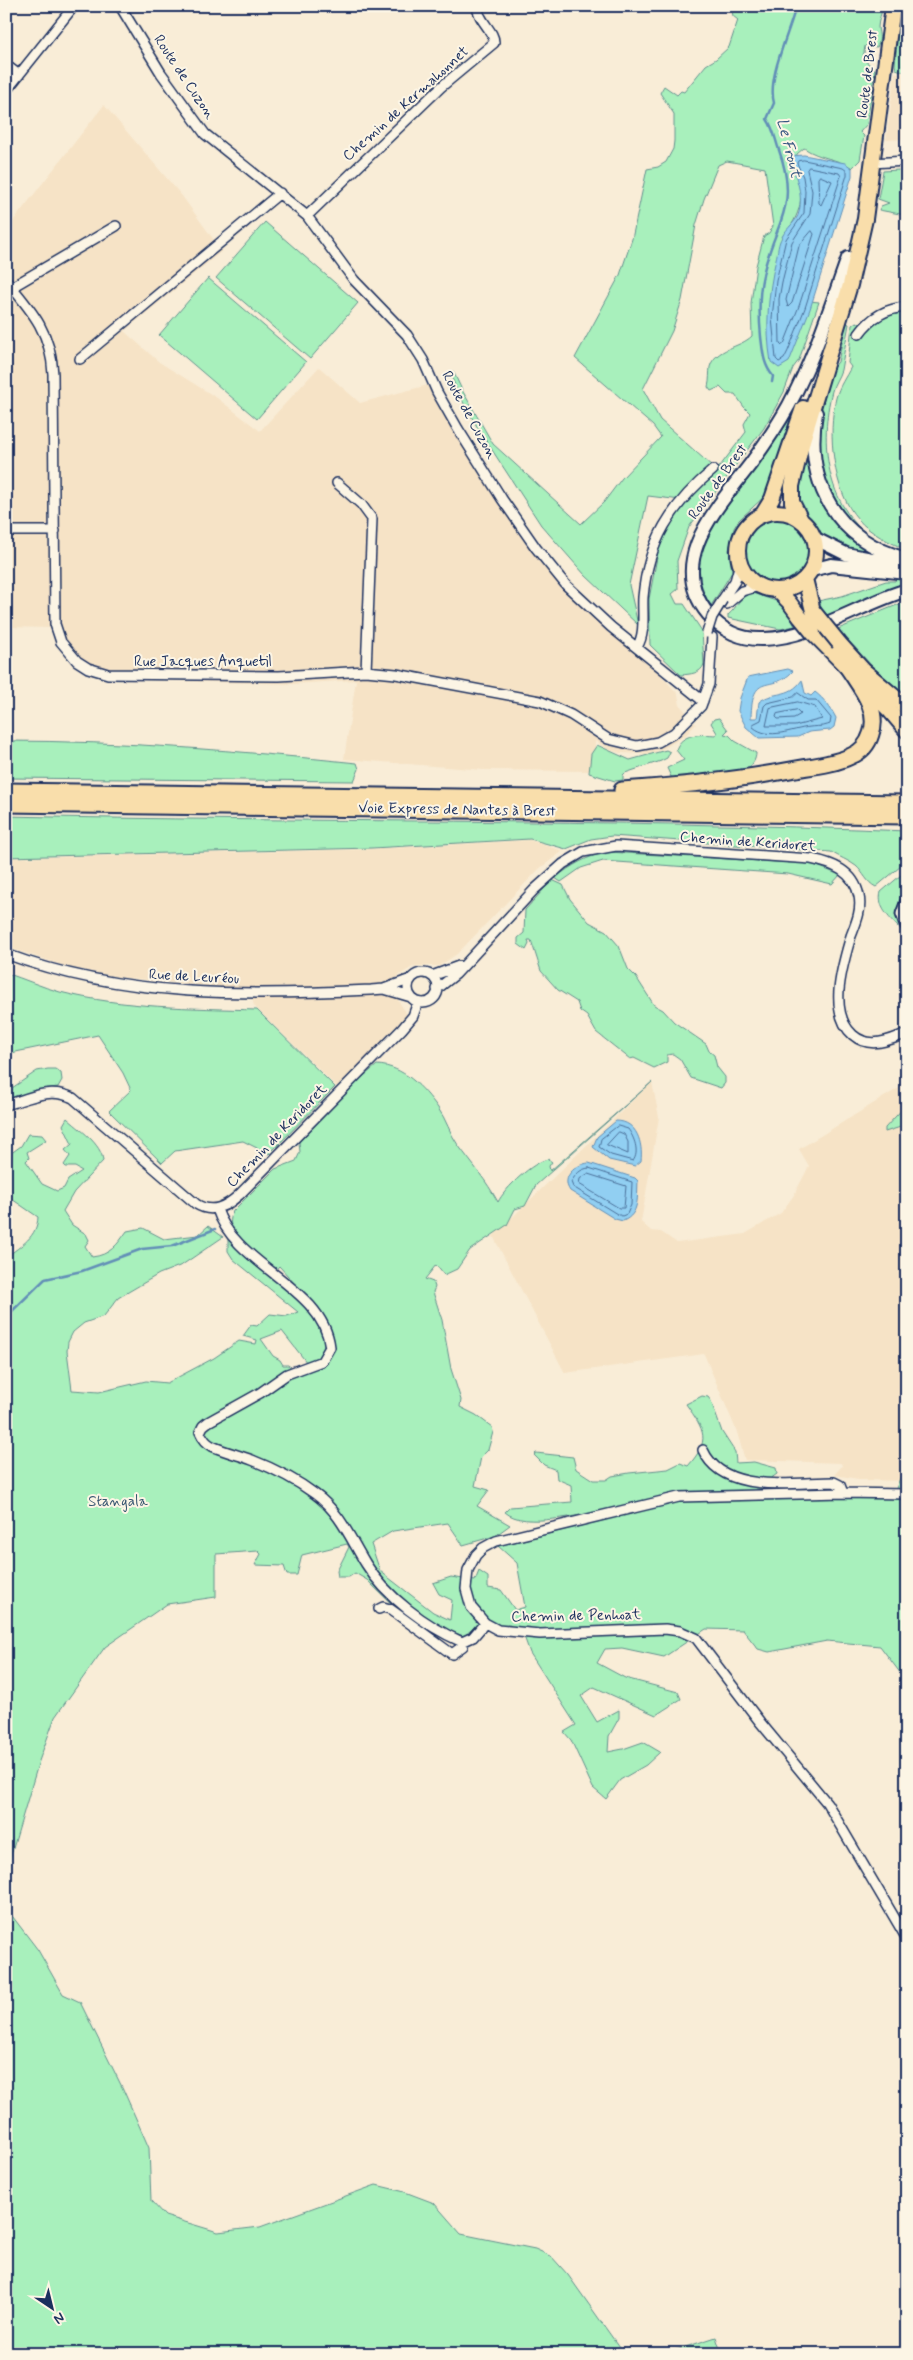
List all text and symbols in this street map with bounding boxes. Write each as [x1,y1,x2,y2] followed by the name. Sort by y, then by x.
[853,28,883,119] street label: Route de Brest
[148,31,220,123] street label: Route de Cuzon
[339,42,473,166] street label: Chemin de Kermahonnet
[772,116,807,181] water label: Le Frout
[437,368,501,463] street label: Route de Cuzon
[684,440,753,524] street label: Route de Brest
[134,652,272,672] street label: Rue Jacques Anquetil
[358,798,557,822] street label: Voie Express de Nantes à Brest
[679,827,817,857] street label: Chemin de Keridoret
[148,965,240,989] street label: Rue de Leuréou
[222,1080,332,1192] street label: Chemin de Keridoret
[88,1492,149,1512] park label: Stangala
[511,1605,641,1627] street label: Chemin de Penhoat
[28,2282,78,2332] north arrow
[50,2308,68,2328] text: N

